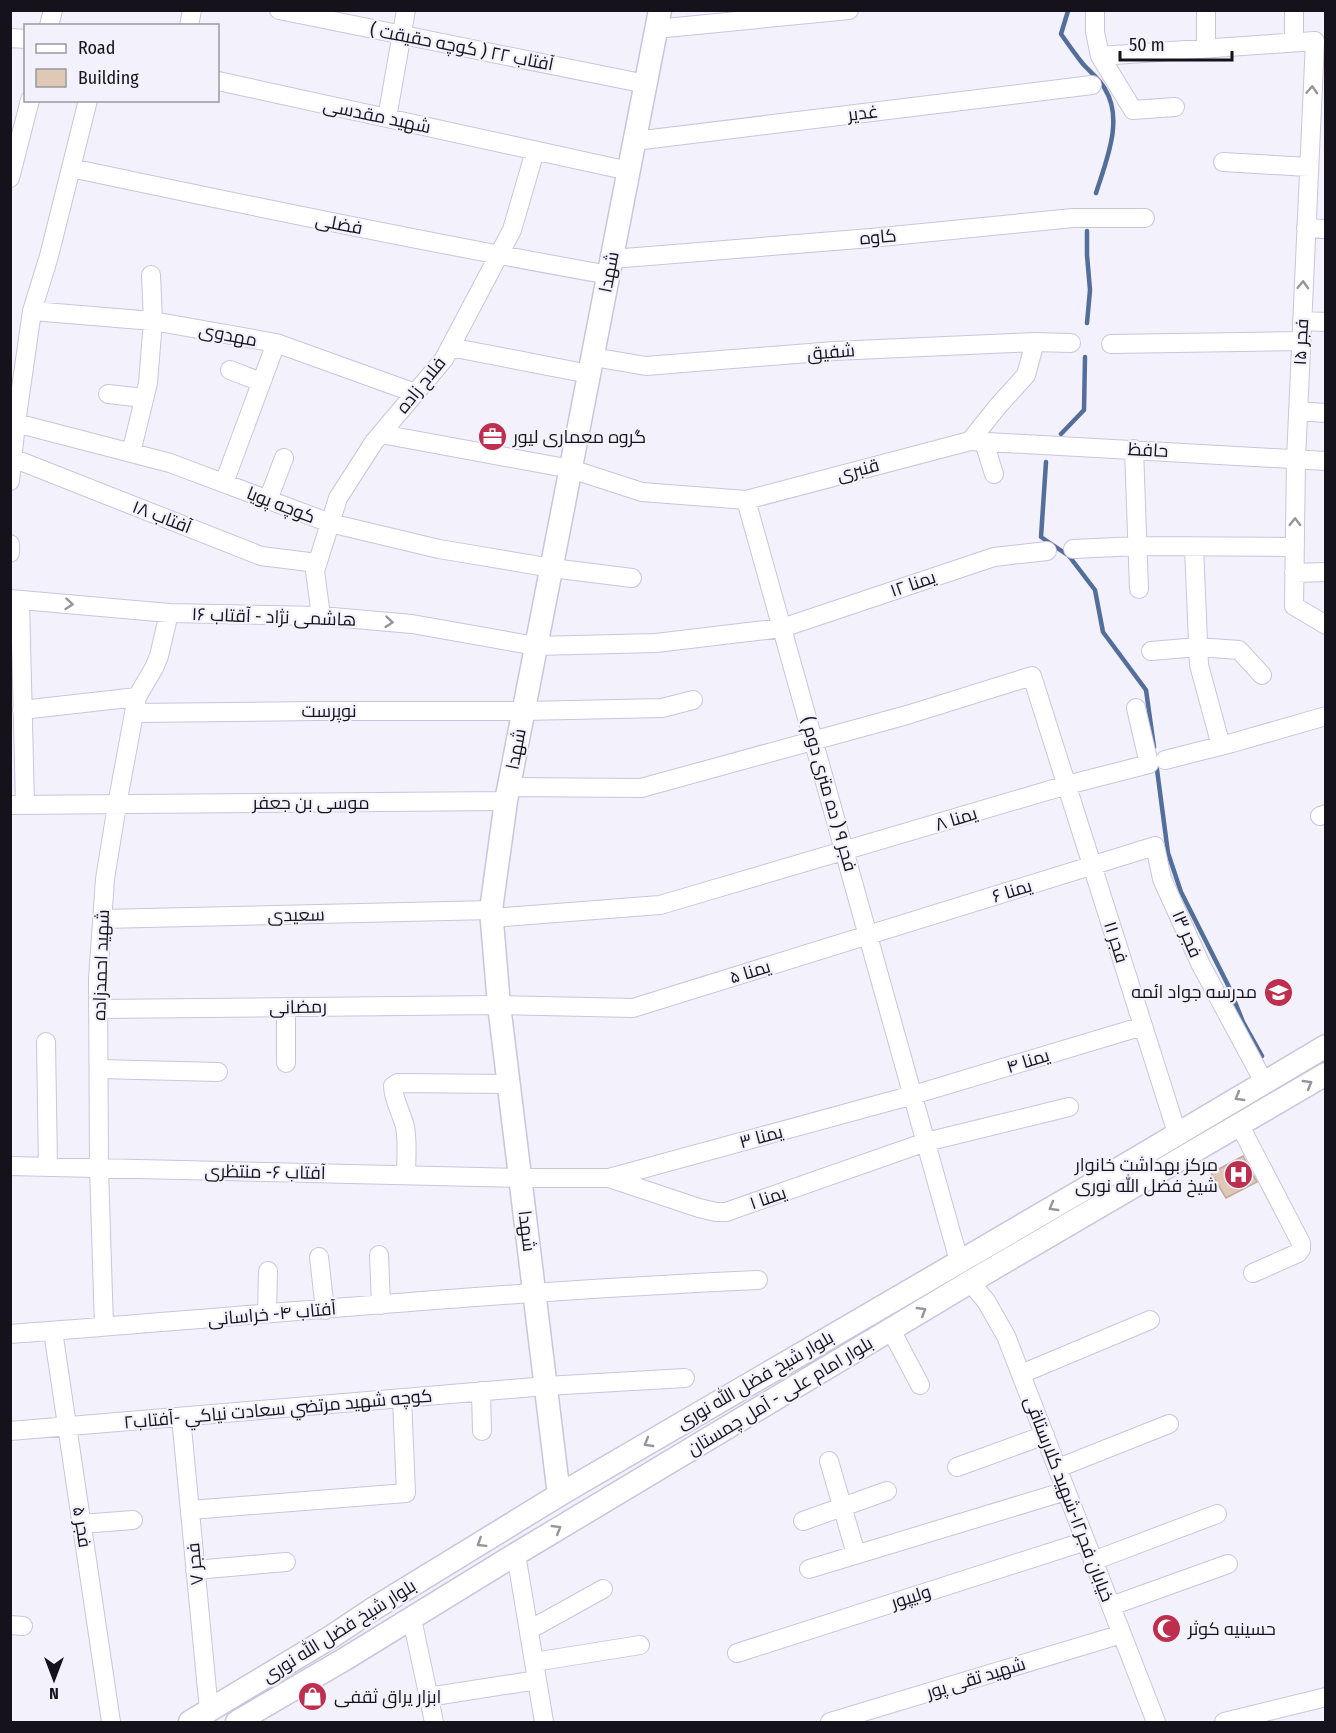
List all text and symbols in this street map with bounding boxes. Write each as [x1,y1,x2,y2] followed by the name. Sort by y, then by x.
[368,18,556,77] street label: آفتاب ۲۲ ( کوچه حقیقت )
[24,24,219,102] legend
[1120,24,1232,62] scale bar
[1129,34,1165,56] text: 50 m
[78,37,115,59] text: Road
[78,67,139,89] text: Building
[1305,86,1318,95] one-way arrow
[321,94,433,138] street label: شهید مقدسی
[846,100,879,126] street label: غدیر
[313,209,365,239] street label: فضلی
[859,224,897,250] street label: کاوه
[594,250,624,294] street label: شهدا
[1297,280,1310,289] one-way arrow
[1289,318,1313,366] street label: فجر ۱۵
[197,319,259,351] street label: مهدوی
[806,339,856,366] street label: شفیق
[392,352,451,418] street label: فلاح زاده
[476,421,508,453] office icon: گروه معماری لیور
[512,426,646,448] place label: گروه معماری لیور
[1127,438,1169,462] street label: حافظ
[834,454,882,486] street label: قنبری
[243,482,318,529] street label: کوچه پویا
[129,496,195,538] street label: آفتاب ۱۸
[1289,517,1301,526] one-way arrow
[887,566,939,602] street label: یمنا ۱۲
[64,597,73,610] one-way arrow
[191,603,357,631] street label: هاشمی نژاد - آقتاب ۱۶
[385,615,394,628] one-way arrow
[301,700,357,723] street label: نوپرست
[795,714,862,874] street label: فجر ۹ ( ده متری دوم )
[501,727,531,771] street label: شهدا
[252,792,369,814] street label: موسی بن جعفر
[932,802,980,836] street label: یمنا ۸
[989,875,1035,907] street label: یمنا ۶
[267,904,325,926] street label: سعیدی
[1167,907,1207,961] street label: فجر ۱۳
[88,909,114,1021] street label: شهید احمدزاده
[1099,918,1133,966] street label: فجر ۱۱
[727,955,773,989] street label: یمنا ۵
[1262,976,1294,1008] school or university icon: مدرسه جواد ائمه
[1131,981,1257,1003] place label: مدرسه جواد ائمه
[269,995,327,1019] street label: رمضانی
[1004,1044,1052,1078] street label: یمنا ۴
[1302,1080,1312,1091] one-way arrow
[1235,1090,1245,1101] one-way arrow
[737,1121,785,1153] street label: یمنا ۳
[1074,1154,1218,1198] place label: مرکز بهداشت خانوار شیخ فضل الله نوری
[1223,1159,1255,1191] hospital icon: مرکز بهداشت خانوار شیخ فضل الله نوری
[204,1160,326,1184] street label: آفتاب ۶- منتظری
[747,1181,789,1214] street label: یمنا ۱
[1049,1200,1059,1211] one-way arrow
[514,1209,540,1253] street label: شهدا
[207,1297,337,1331] street label: آفتاب ۴- خراسانی
[916,1306,926,1318] one-way arrow
[672,1325,838,1435] street label: بلوار شیخ فضل الله نوری
[683,1332,877,1461] street label: بلوار امام علی - آمل چمستان
[123,1385,433,1436] street label: كوچه شهيد مرتضي سعادت نياكي -آفتاب۲
[1020,1393,1118,1605] street label: خيابان فجر۱۲-شهيد كلارستاقی
[644,1435,654,1447] one-way arrow
[68,1505,96,1549] street label: فجر ۵
[551,1525,561,1537] one-way arrow
[477,1535,487,1547] one-way arrow
[182,1542,208,1586] street label: فجر ۷
[257,1574,421,1688] street label: بلوار شیخ فضل الله نوری
[887,1580,934,1614] street label: ولیپور
[1151,1613,1183,1645] mosque icon: حسینیه کوثر
[1187,1618,1276,1640] place label: حسینیه کوثر
[24,1649,84,1709] north arrow
[923,1653,1028,1705] street label: شهید تقی پور
[297,1681,329,1713] shop icon: ابزار یراق ثقفی
[49,1684,59,1703] text: N
[334,1686,441,1709] place label: ابزار یراق ثقفی

